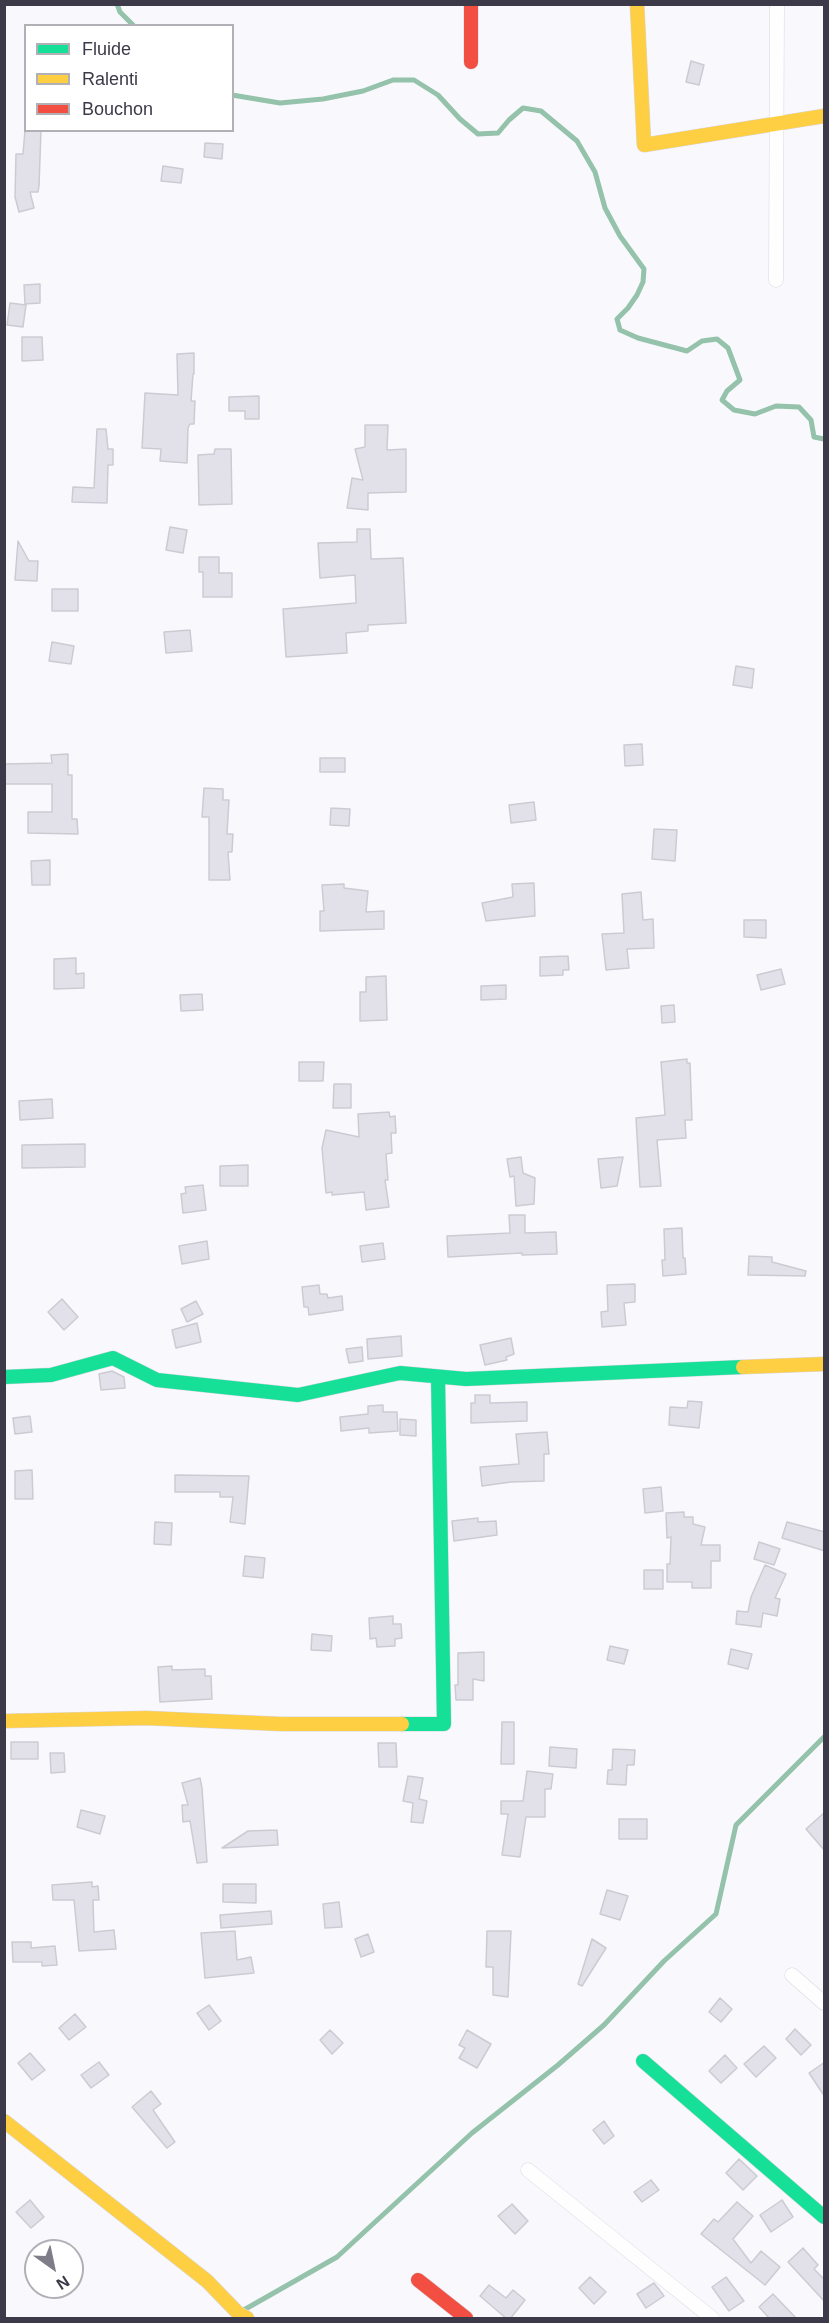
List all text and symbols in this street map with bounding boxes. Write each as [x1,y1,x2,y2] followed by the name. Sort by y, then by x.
[24,24,234,132] legend
[82,39,131,59] text: Fluide
[82,69,138,89] text: Ralenti
[82,99,153,119] text: Bouchon
[24,2239,84,2299] north arrow
[54,2273,72,2293] text: N

